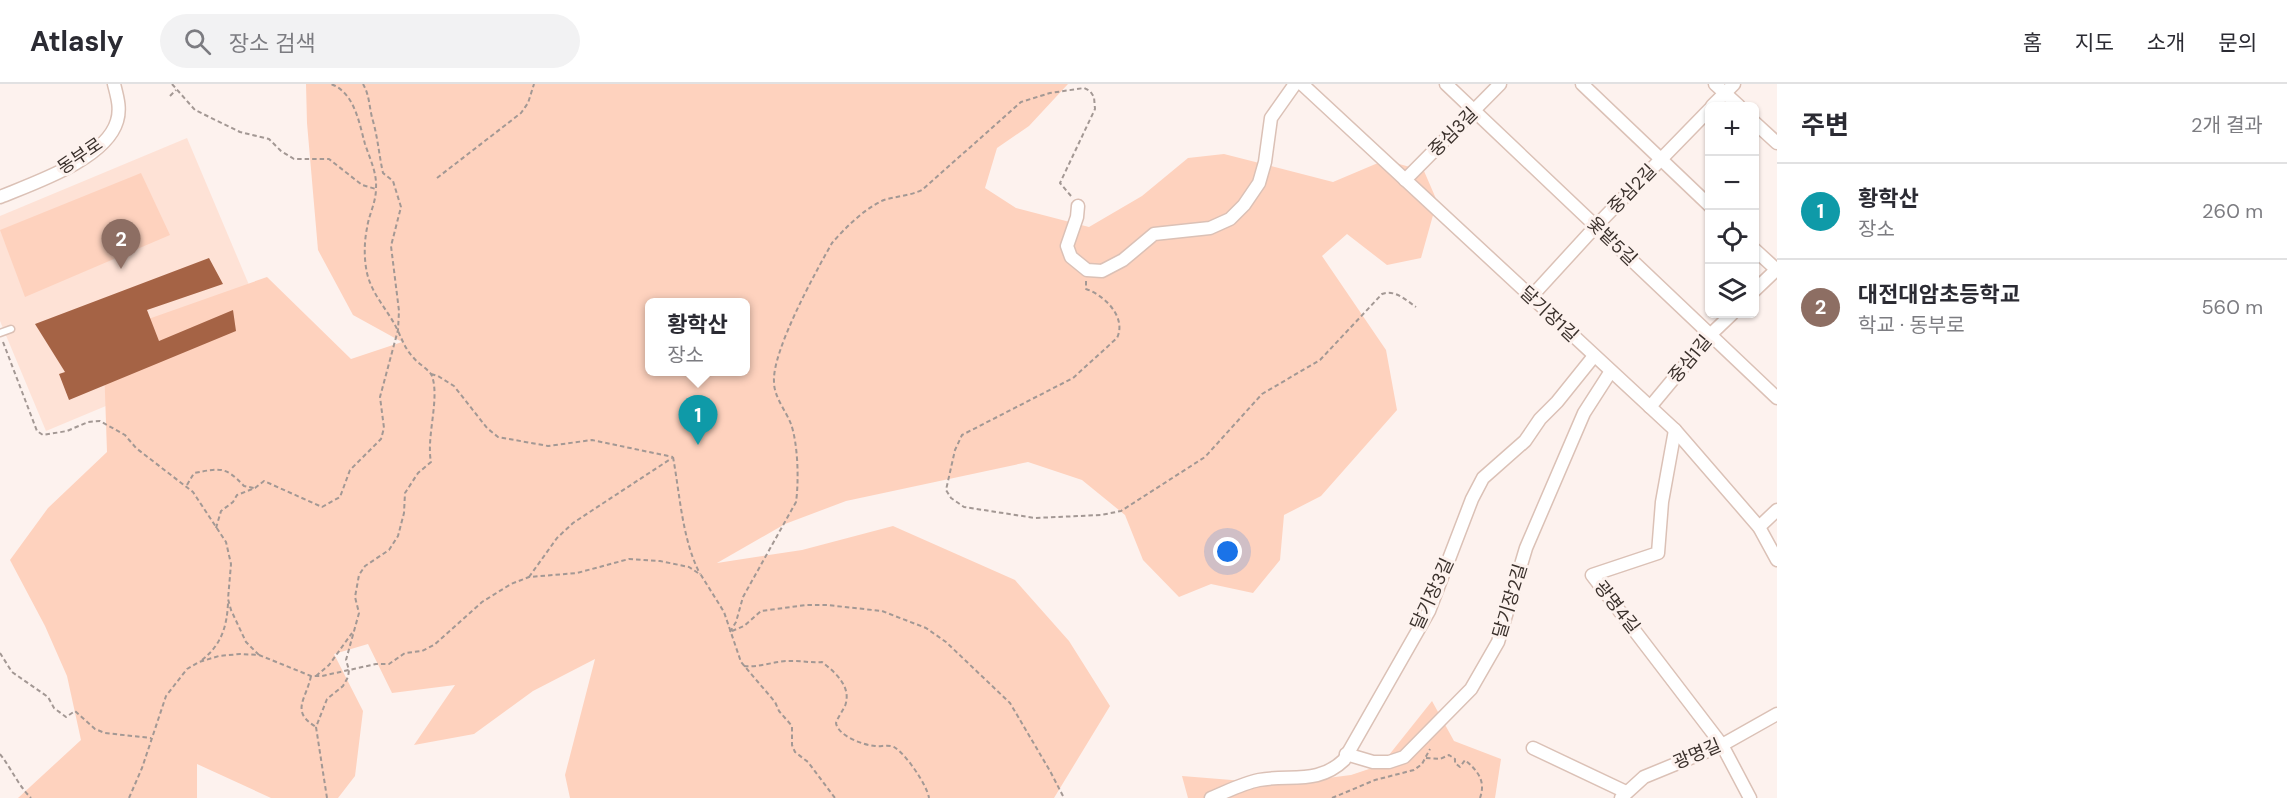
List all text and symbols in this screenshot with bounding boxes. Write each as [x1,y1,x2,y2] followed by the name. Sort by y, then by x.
[160,14,580,68] search box
[30,23,124,60] text: Atlasly
[181,25,214,58] icon: search
[229,29,316,58] text: 장소 검색
[2023,29,2042,57] text: 홈
[2075,29,2114,57] text: 지도
[2147,29,2185,57] text: 소개
[2218,29,2257,57] text: 문의
[1423,102,1483,162] street label: 중심3길
[1705,102,1759,318] map controls
[1705,102,1759,156] button: +
[1801,108,1849,142] text: 주변
[2191,112,2263,138] text: 2개 결과
[53,132,107,180] street label: 동부로
[1705,156,1759,210] button: −
[1603,159,1661,219] street label: 중심2길
[1858,184,1919,213] text: 황학산
[1817,198,1824,224] text: 1
[2202,198,2263,224] text: 260 m
[1705,210,1759,264] button: locate
[1582,211,1642,271] street label: 옻밭5길
[1858,216,1895,242] text: 장소
[102,220,140,269] pin: 2
[1705,264,1759,318] button: layers
[1858,280,2020,309] text: 대전대암초등학교
[1515,281,1583,347] street label: 달기장1길
[1815,294,1826,320] text: 2
[2201,294,2263,320] text: 560 m
[645,298,750,376] popup
[667,310,728,339] text: 황학산
[1858,312,1965,338] text: 학교 · 동부로
[1663,330,1717,388] street label: 중심1길
[667,342,704,368] text: 장소
[678,396,718,445] pin: 1
[1213,537,1242,566] your location
[1405,554,1459,634] street label: 달기장3길
[1487,561,1533,641] street label: 달기장2길
[1589,576,1645,638] street label: 광명4길
[1669,733,1725,775] street label: 광명길

